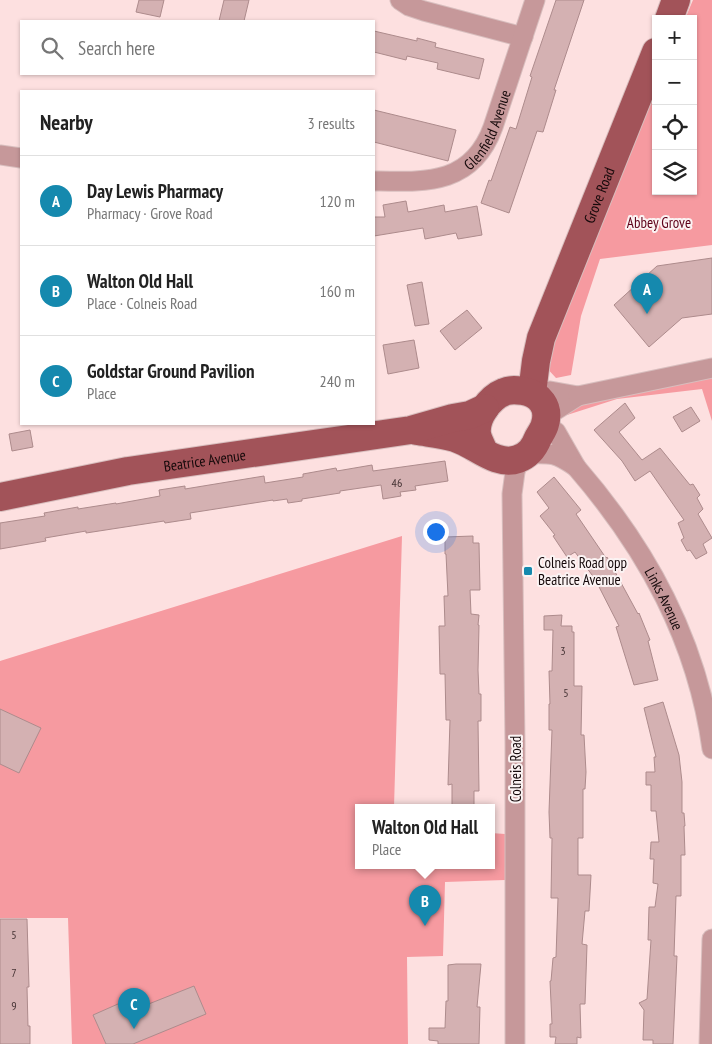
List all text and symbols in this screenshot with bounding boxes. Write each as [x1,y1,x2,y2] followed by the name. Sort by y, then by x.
[652,15,697,195] map controls
[652,15,697,60] button: +
[20,20,375,75] search box
[38,34,66,62] icon: search
[78,36,155,60] text: Search here
[652,60,697,105] button: −
[460,87,514,174] street label: Glenfield Avenue
[652,105,697,150] button: locate
[40,109,93,136] text: Nearby
[308,113,355,133] text: 3 results
[652,150,697,195] button: layers
[579,164,618,226] street label: Grove Road
[87,179,223,203] text: Day Lewis Pharmacy
[52,191,60,211] text: A
[320,191,355,211] text: 120 m
[87,203,213,223] text: Pharmacy · Grove Road
[627,213,691,232] park label: Abbey Grove
[87,269,193,293] text: Walton Old Hall
[631,273,663,314] pin: A
[52,281,60,301] text: B
[320,281,355,301] text: 160 m
[87,293,197,313] text: Place · Colneis Road
[87,359,254,383] text: Goldstar Ground Pavilion
[52,371,60,391] text: C
[320,371,355,391] text: 240 m
[87,383,116,403] text: Place
[162,445,247,475] street label: Beatrice Avenue
[392,475,402,490] house number: 46
[423,519,449,545] your location
[538,553,627,589] place label: Colneis Road opp Beatrice Avenue
[641,564,688,633] street label: Links Avenue
[522,565,534,577] marker: Colneis Road opp Beatrice Avenue
[560,643,566,658] house number: 3
[563,685,569,700] house number: 5
[506,736,525,802] street label: Colneis Road
[355,804,495,869] popup
[372,815,478,839] text: Walton Old Hall
[372,839,401,859] text: Place
[409,885,441,926] pin: B
[11,927,17,942] house number: 5
[11,965,17,980] house number: 7
[118,988,150,1029] pin: C
[11,998,17,1013] house number: 9

